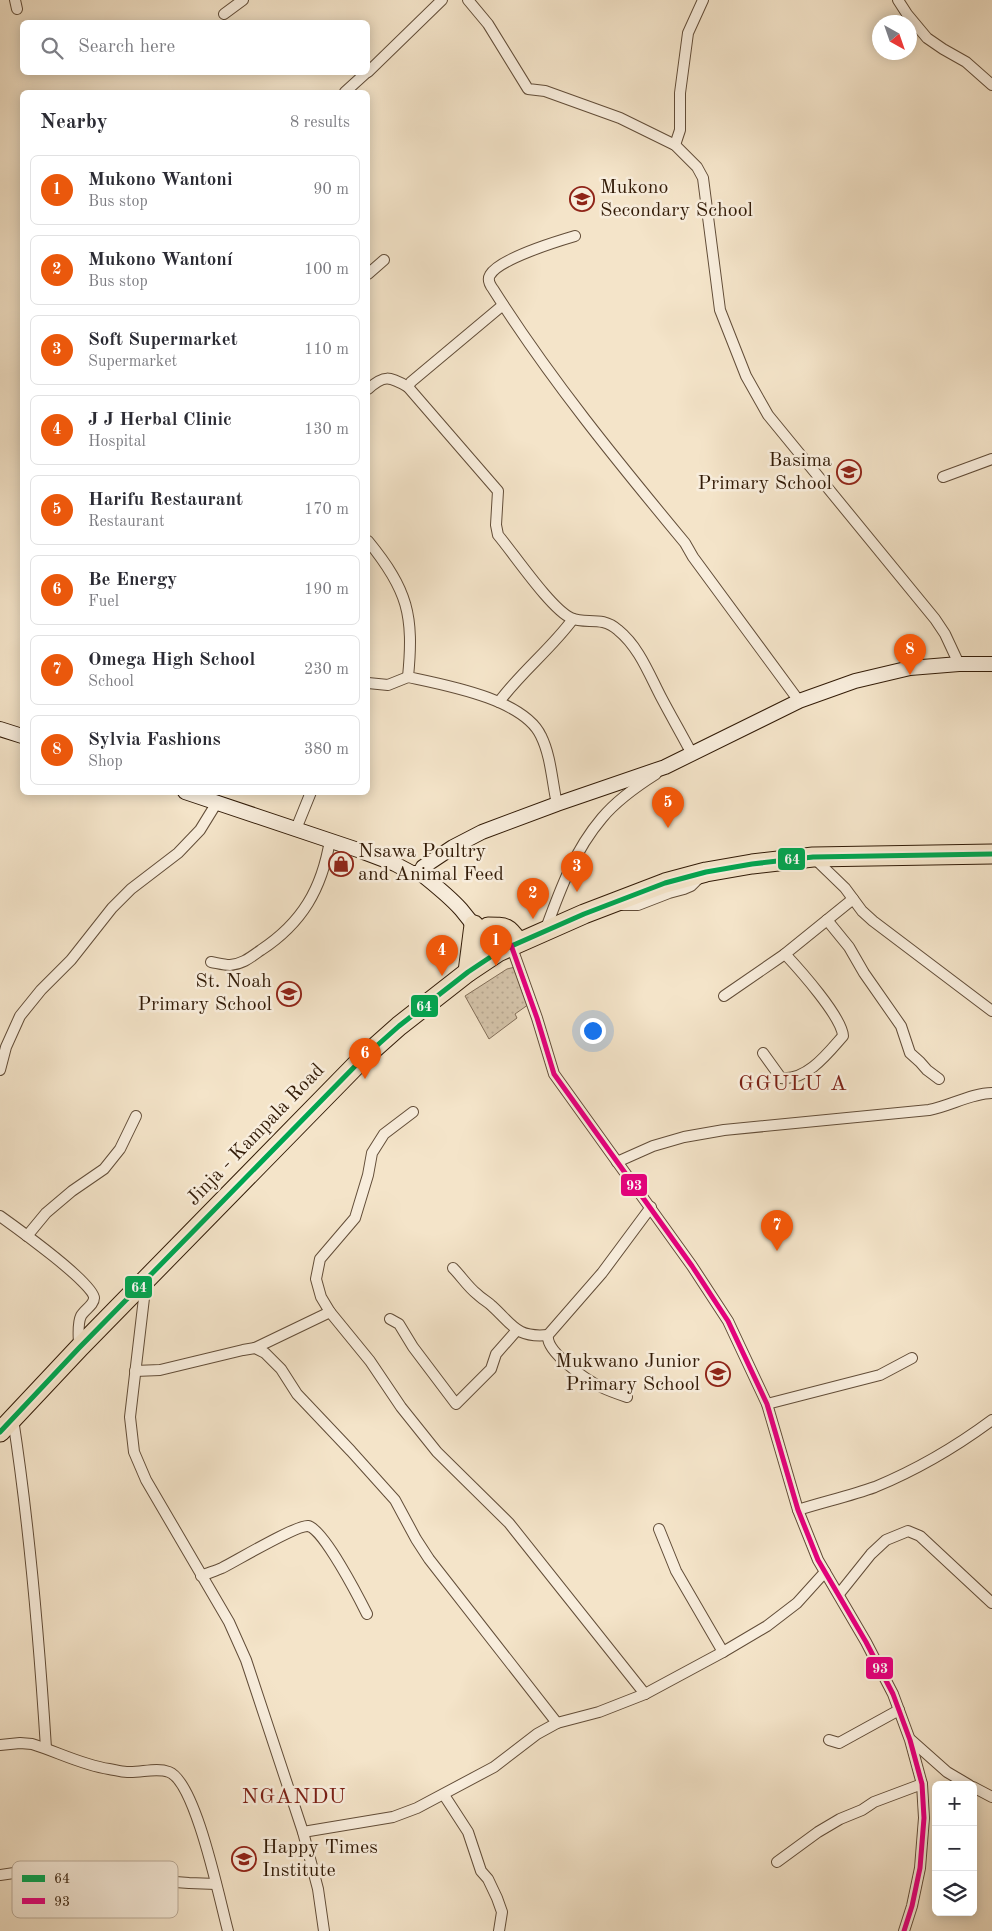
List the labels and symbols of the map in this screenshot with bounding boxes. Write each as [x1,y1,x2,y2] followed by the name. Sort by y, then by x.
[872,15,917,60] north arrow
[600,178,753,221] place label: Mukono Secondary School
[569,186,595,212] school or university icon: Mukono Secondary School
[697,451,832,494] place label: Basima Primary School
[836,459,862,485] school or university icon: Basima Primary School
[894,634,926,675] pin: 8
[652,787,684,828] pin: 5
[358,842,504,885] place label: Nsawa Poultry and Animal Feed
[777,847,806,871] line badge: 64
[328,851,354,877] shop icon: Nsawa Poultry and Animal Feed
[561,851,593,892] pin: 3
[784,853,800,867] text: 64
[517,878,549,919] pin: 2
[480,925,512,966] pin: 1
[426,935,458,976] pin: 4
[137,972,272,1015] place label: St. Noah Primary School
[276,981,302,1007] school or university icon: St. Noah Primary School
[410,994,439,1018] line badge: 64
[416,1000,432,1014] text: 64
[580,1018,606,1044] your location
[349,1038,381,1079] pin: 6
[183,1060,329,1210] street label: Jinja - Kampala Road
[738,1073,848,1095] district label: GGULU A
[620,1173,648,1197] line badge: 93
[626,1179,642,1193] text: 93
[761,1210,793,1251] pin: 7
[124,1275,153,1299] line badge: 64
[131,1281,147,1295] text: 64
[555,1352,700,1395] place label: Mukwano Junior Primary School
[705,1361,731,1387] school or university icon: Mukwano Junior Primary School
[865,1656,894,1680] line badge: 93
[872,1662,888,1676] text: 93
[241,1786,347,1808] district label: NGANDU
[262,1838,378,1881] place label: Happy Times Institute
[231,1846,257,1872] school or university icon: Happy Times Institute
[12,1861,178,1918] legend
[54,1872,70,1886] text: 64
[54,1895,70,1909] text: 93

